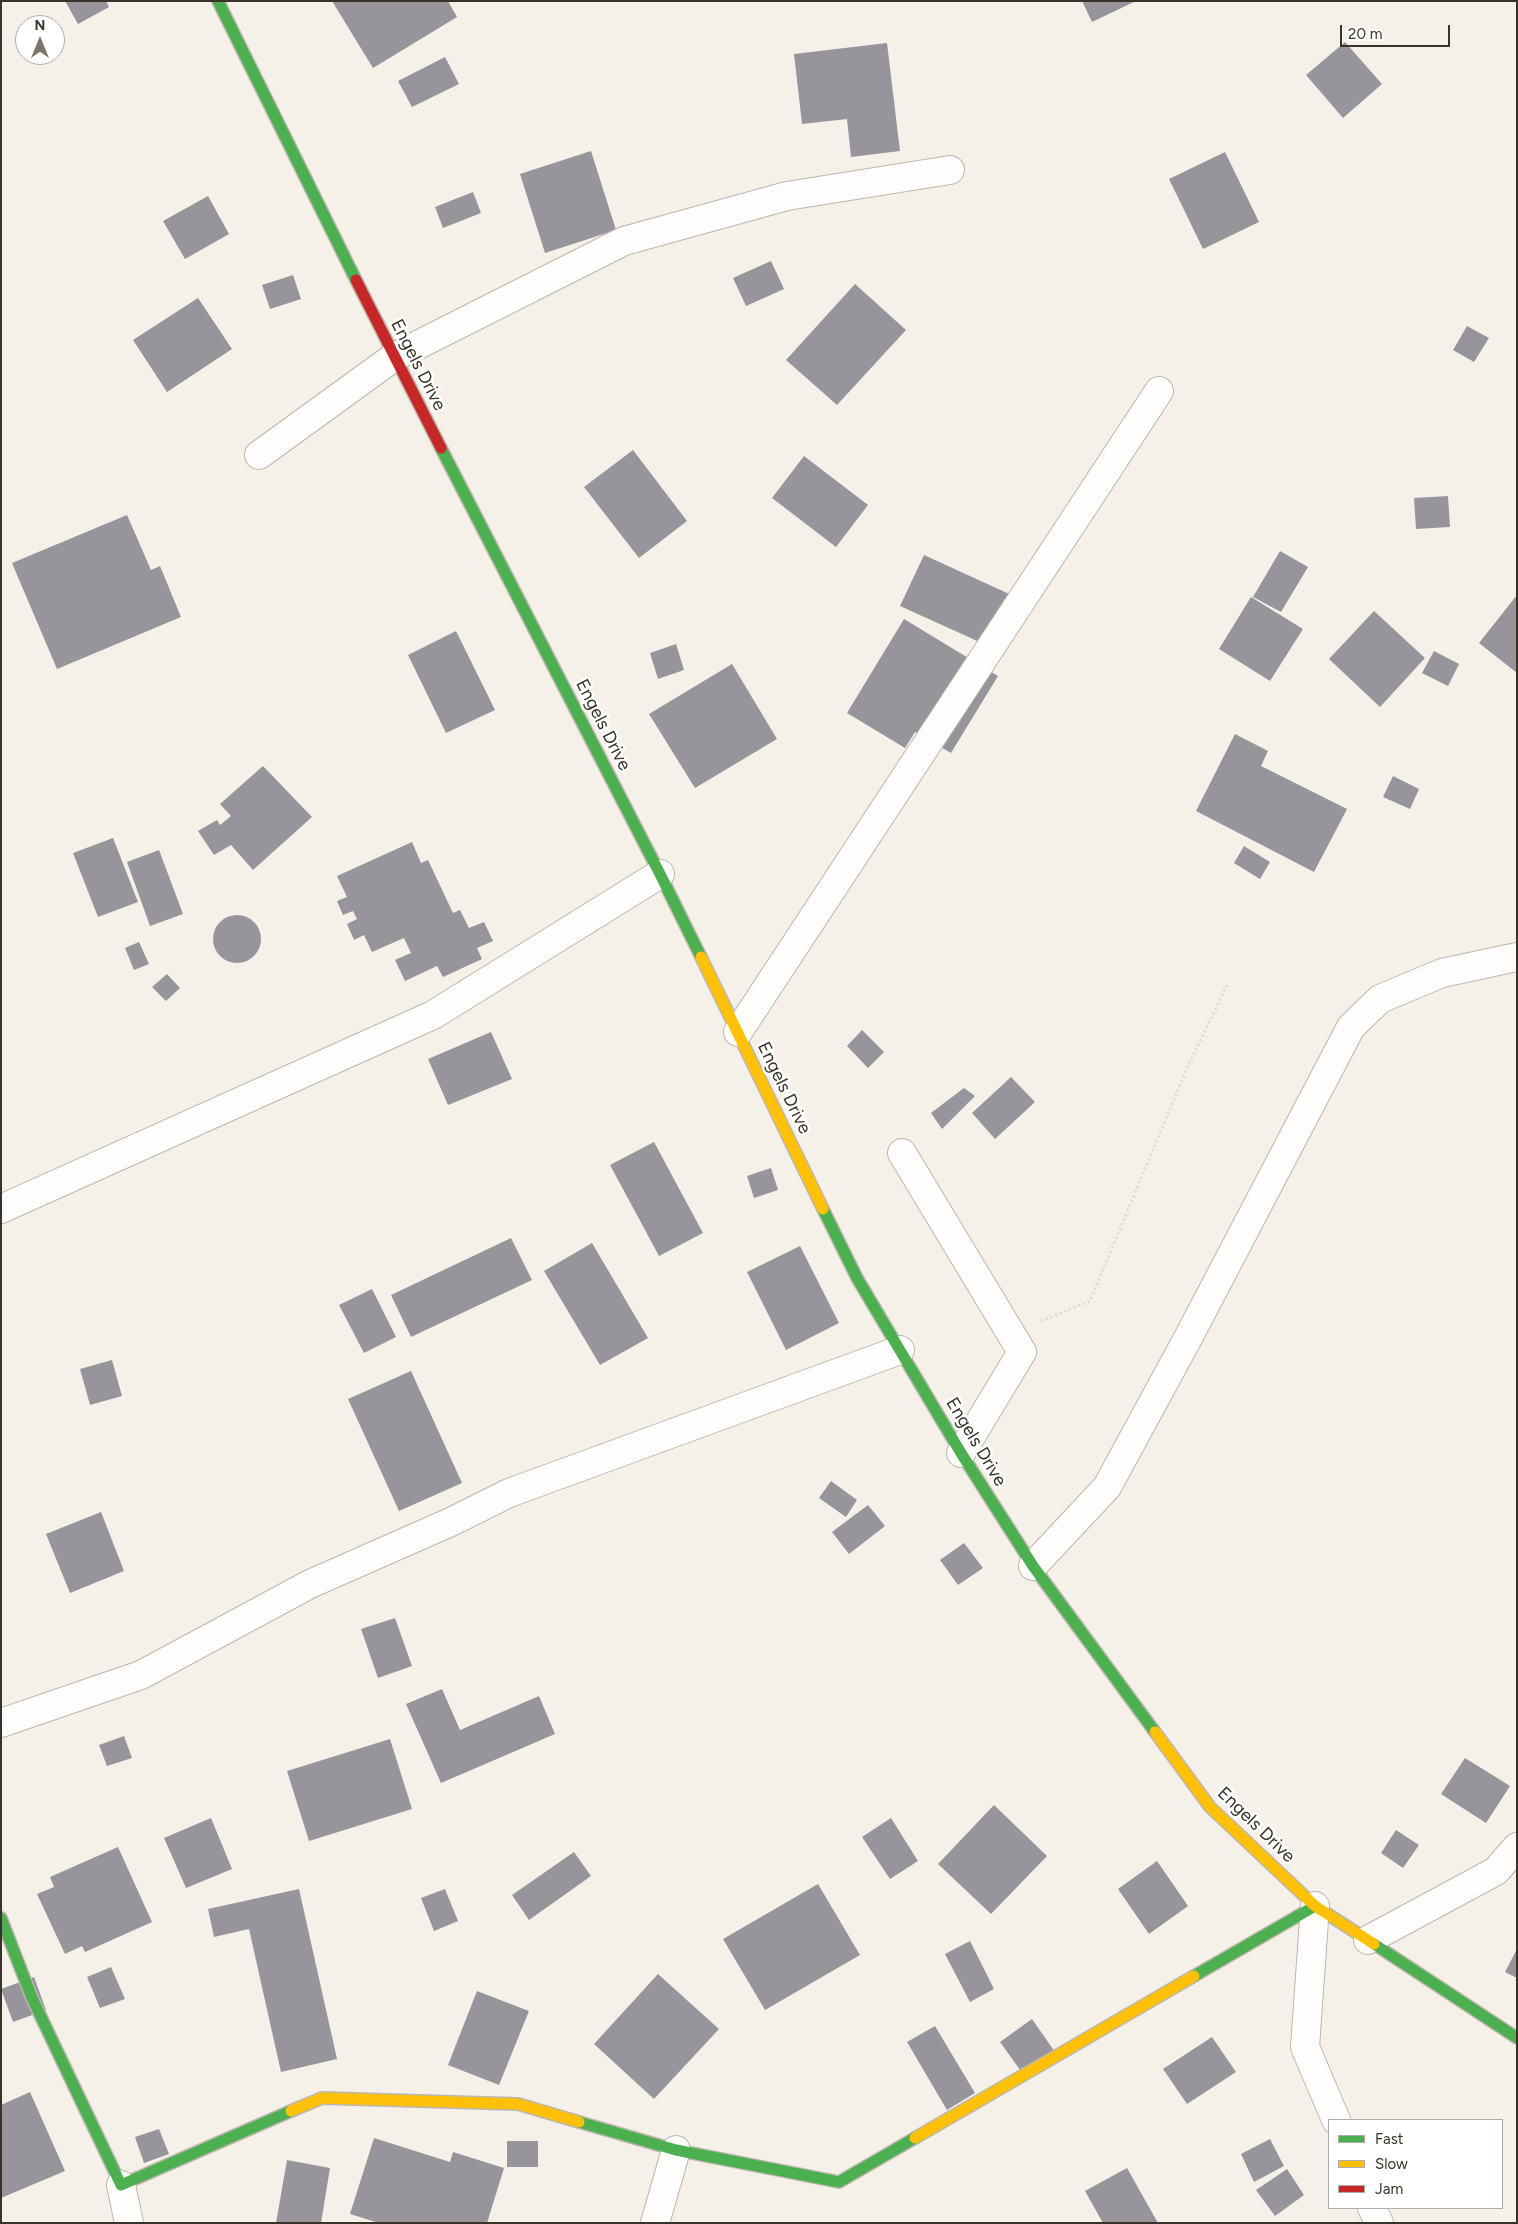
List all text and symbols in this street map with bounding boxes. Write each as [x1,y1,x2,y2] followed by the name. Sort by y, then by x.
[15,15,65,65] north arrow
[1343,15,1453,47] scale bar
[35,17,45,34] text: N
[1348,25,1382,43] text: 20 m
[386,316,450,414] street label: Engels Drive
[571,676,635,774] street label: Engels Drive
[752,1039,816,1137] street label: Engels Drive
[941,1394,1011,1490] street label: Engels Drive
[1213,1783,1299,1867] street label: Engels Drive
[1328,2119,1503,2209] legend
[1375,2130,1403,2148] text: Fast
[1375,2155,1408,2173] text: Slow
[1375,2180,1403,2198] text: Jam

